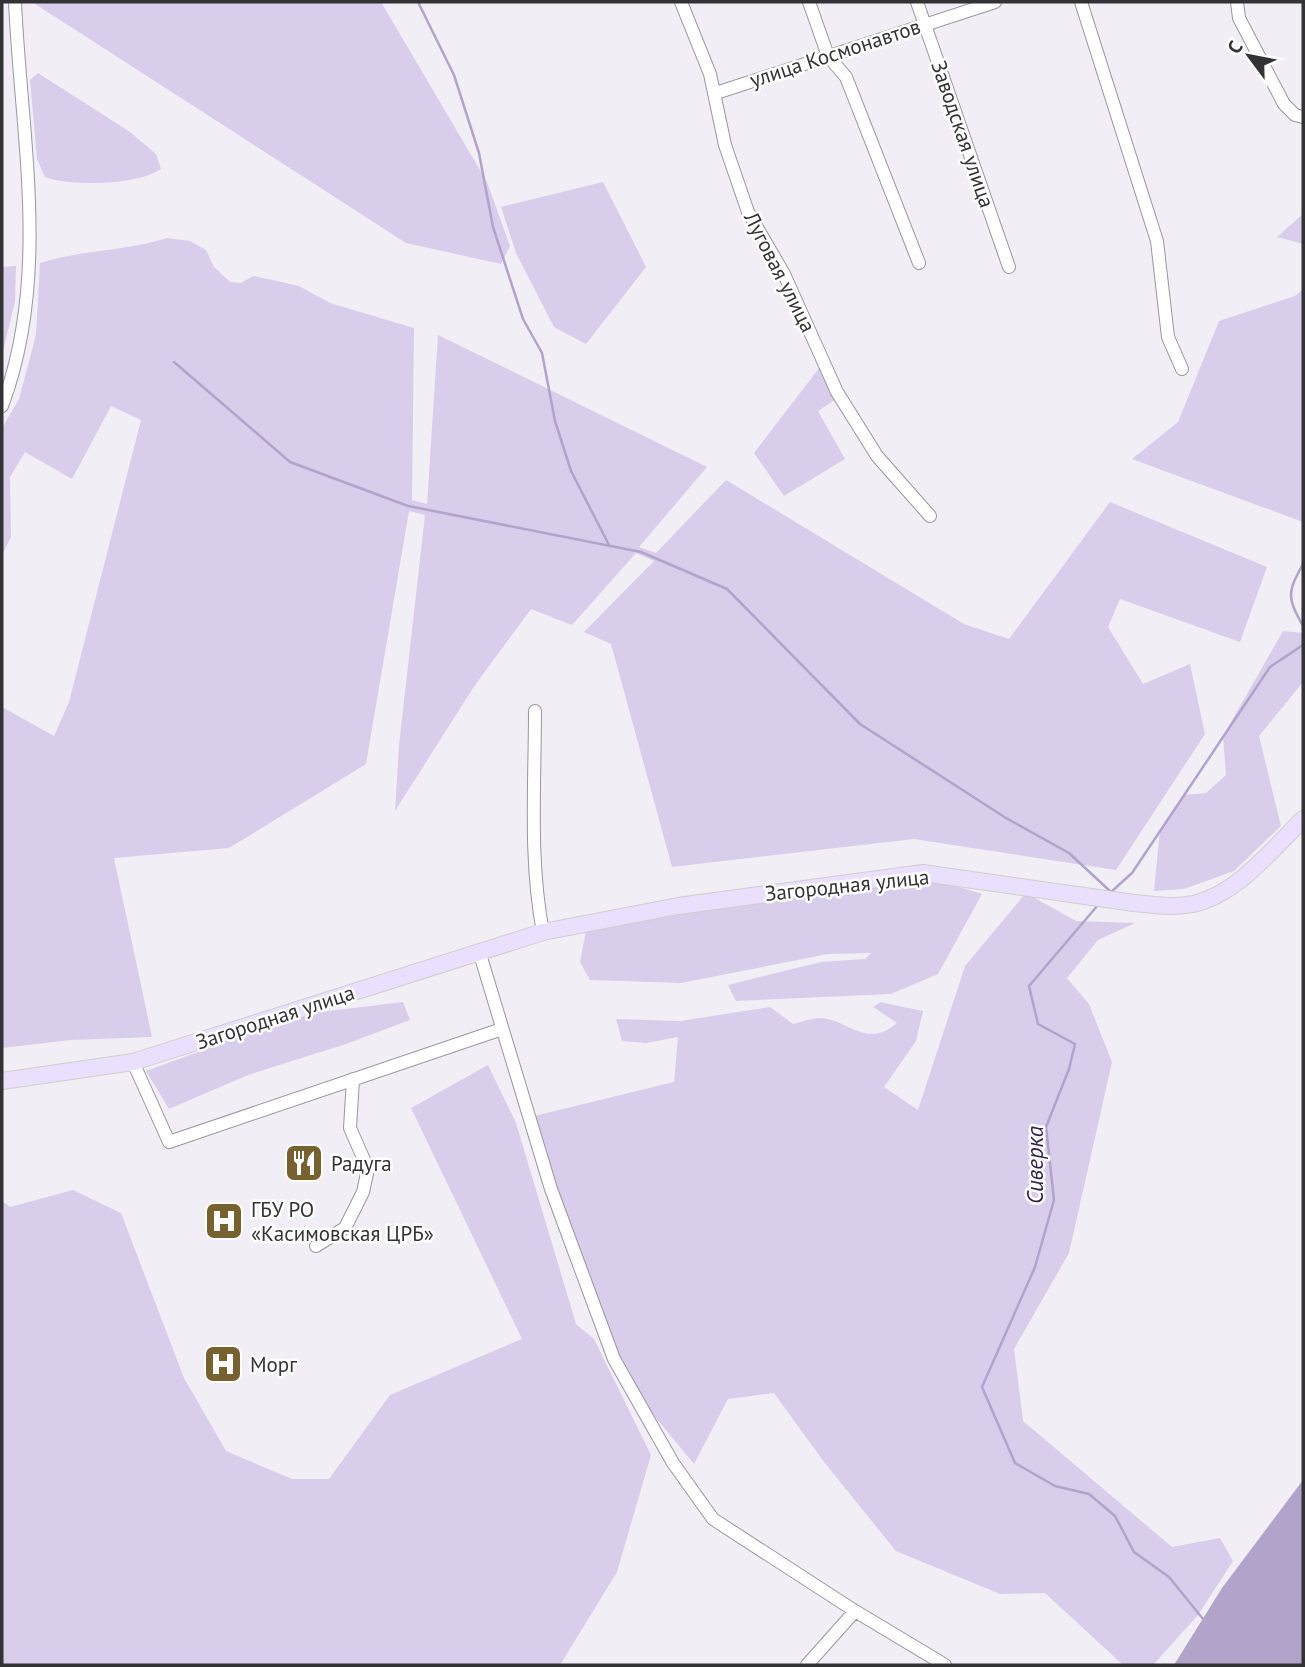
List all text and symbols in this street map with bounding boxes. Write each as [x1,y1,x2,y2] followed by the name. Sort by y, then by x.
[746,13,924,93] street label: улица Космонавтов
[1214,21,1284,91] north arrow
[1222,36,1248,58] text: С
[925,57,1001,211] street label: Заводская улица
[738,206,822,337] street label: Луговая улица
[763,863,931,907] street label: Загородная улица
[192,979,358,1055] street label: Загородная улица
[1020,1126,1049,1204] water label: Сиверка
[283,1142,325,1184] restaurant icon: Радуга
[331,1150,392,1177] place label: Радуга
[251,1196,434,1247] place label: ГБУ РО «Касимовская ЦРБ»
[203,1200,245,1242] hospital icon: ГБУ РО «Касимовская ЦРБ»
[202,1343,244,1385] hospital icon: Морг
[250,1351,297,1378] place label: Морг

